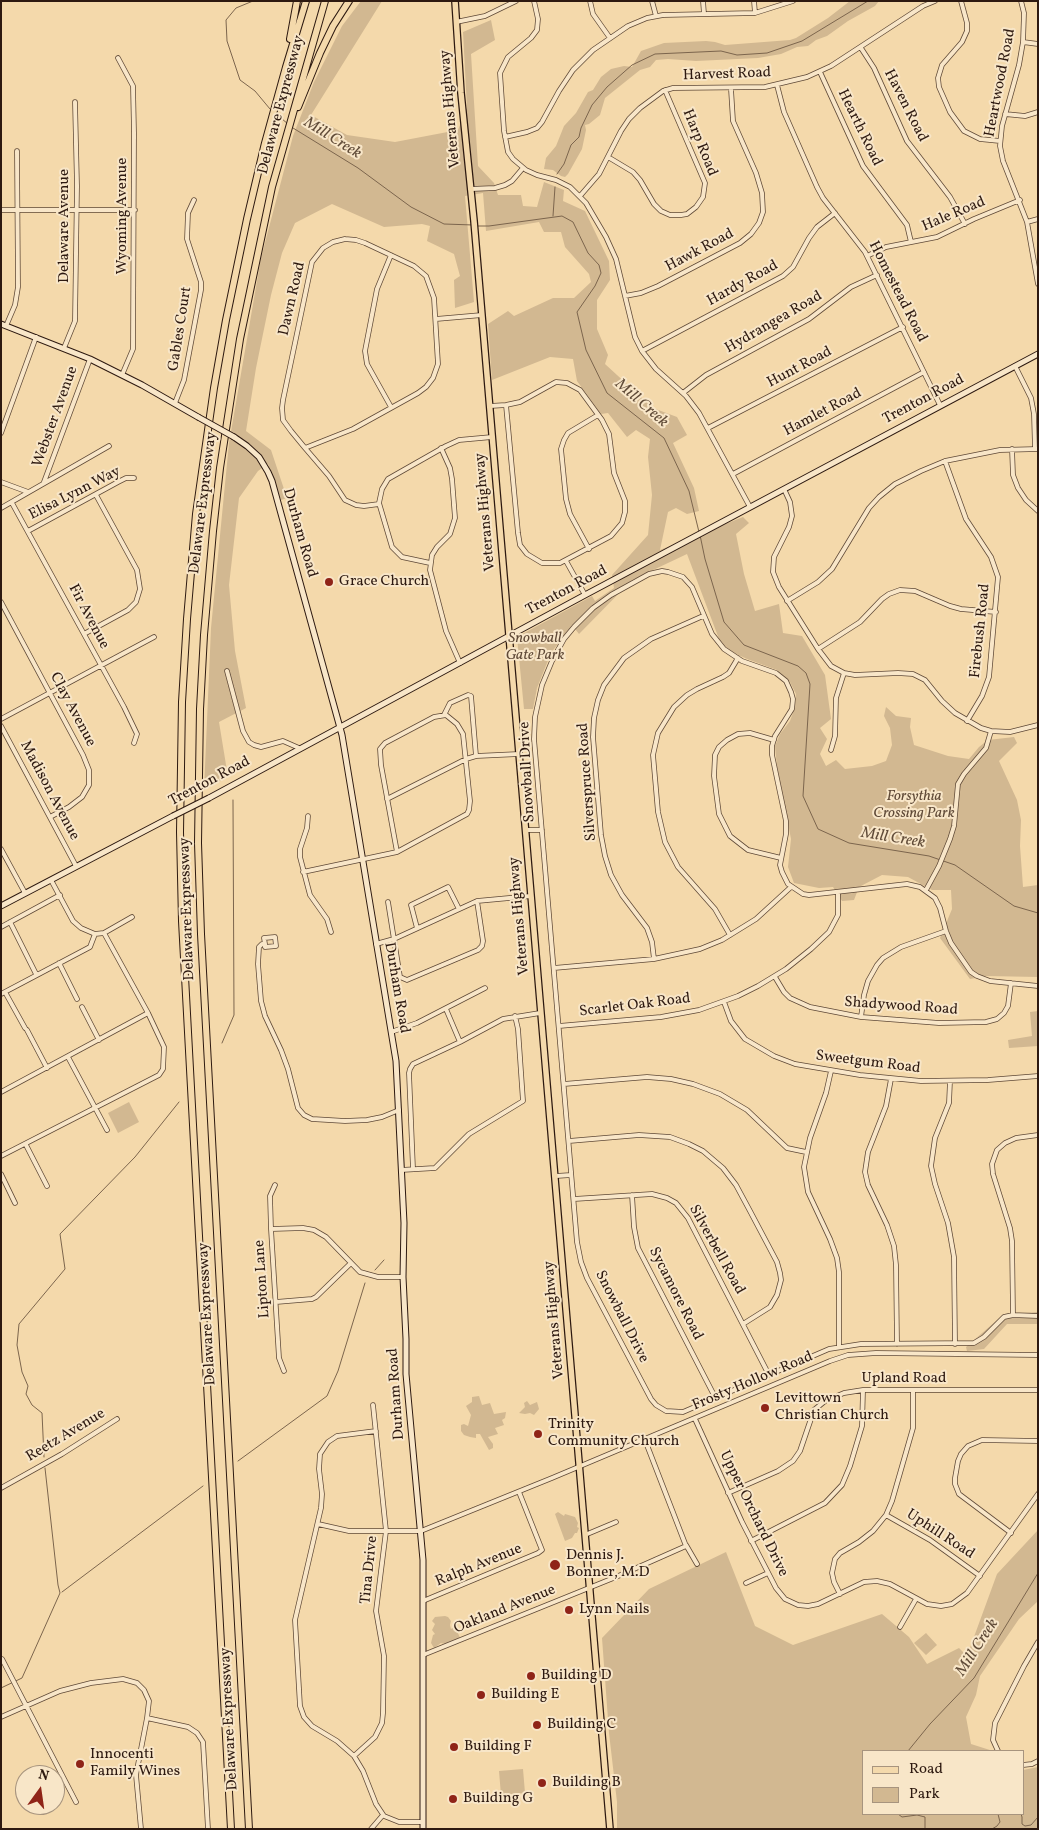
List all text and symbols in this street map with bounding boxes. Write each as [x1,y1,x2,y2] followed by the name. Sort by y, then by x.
[982,27,1020,139] street label: Heartwood Road
[255,34,309,176] street label: Delaware Expressway
[437,49,465,169] street label: Veterans Highway
[682,64,772,86] street label: Harvest Road
[879,67,931,145] street label: Haven Road
[833,87,885,169] street label: Hearth Road
[677,107,721,179] street label: Harp Road
[300,114,364,164] water label: Mill Creek
[114,158,132,274] street label: Wyoming Avenue
[56,169,74,283] street label: Delaware Avenue
[920,194,988,236] street label: Hale Road
[663,225,737,277] street label: Hawk Road
[864,238,930,346] street label: Homestead Road
[704,257,782,311] street label: Hardy Road
[276,260,310,338] street label: Dawn Road
[165,285,197,373] street label: Gables Court
[722,288,826,358] street label: Hydrangea Road
[764,343,836,393] street label: Hunt Road
[29,364,83,470] street label: Webster Avenue
[880,371,968,429] street label: Trenton Road
[610,376,672,432] water label: Mill Creek
[781,385,865,441] street label: Hamlet Road
[186,431,222,575] street label: Delaware Expressway
[472,452,500,572] street label: Veterans Highway
[26,463,124,525] street label: Elisa Lynn Way
[278,486,320,580] street label: Durham Road
[523,562,611,620] street label: Trenton Road
[339,573,429,591] place label: Grace Church
[323,576,335,588] marker: Grace Church
[63,582,113,652] street label: Fir Avenue
[967,583,995,679] street label: Firebush Road
[506,630,564,665] park label: Snowball Gate Park
[45,670,99,750] street label: Clay Avenue
[516,721,540,823] street label: Snowball Drive
[575,722,601,842] street label: Silverspruce Road
[15,738,83,844] street label: Madison Avenue
[166,753,254,811] street label: Trenton Road
[873,788,955,823] park label: Forsythia Crossing Park
[860,824,926,854] water label: Mill Creek
[177,837,199,981] street label: Delaware Expressway
[506,856,534,976] street label: Veterans Highway
[379,941,413,1035] street label: Durham Road
[578,990,692,1022] street label: Scarlet Oak Road
[844,994,958,1020] street label: Shadywood Road
[815,1048,921,1078] street label: Sweetgum Road
[684,1202,748,1298] street label: Silverbell Road
[251,1239,275,1319] street label: Lipton Lane
[195,1242,221,1386] street label: Delaware Expressway
[644,1244,706,1344] street label: Sycamore Road
[541,1260,569,1380] street label: Veterans Highway
[590,1268,652,1366] street label: Snowball Drive
[385,1347,409,1441] street label: Durham Road
[690,1348,816,1416] street label: Frosty Hollow Road
[862,1370,946,1388] street label: Upland Road
[775,1390,889,1425] place label: Levittown Christian Church
[759,1402,771,1414] marker: Levittown Christian Church
[23,1405,109,1467] street label: Reetz Avenue
[548,1416,679,1451] place label: Trinity Community Church
[532,1428,544,1440] marker: Trinity Community Church
[715,1448,791,1580] street label: Upper Orchard Drive
[902,1506,978,1564] street label: Uphill Road
[357,1535,383,1605] street label: Tina Drive
[433,1540,525,1592] street label: Ralph Avenue
[566,1547,649,1582] place label: Dennis J. Bonner, M.D
[548,1558,562,1572] marker: Dennis J. Bonner, M.D
[452,1581,558,1639] street label: Oakland Avenue
[579,1601,649,1619] place label: Lynn Nails
[563,1604,575,1616] marker: Lynn Nails
[952,1616,1004,1680] water label: Mill Creek
[217,1647,243,1791] street label: Delaware Expressway
[541,1667,611,1685] place label: Building D
[525,1670,537,1682] marker: Building D
[491,1686,559,1704] place label: Building E
[475,1689,487,1701] marker: Building E
[547,1716,616,1734] place label: Building C
[531,1719,543,1731] marker: Building C
[464,1738,532,1756] place label: Building F
[448,1741,460,1753] marker: Building F
[90,1746,180,1781] place label: Innocenti Family Wines
[862,1750,1024,1815] legend
[74,1758,86,1770] marker: Innocenti Family Wines
[909,1759,943,1780] text: Road
[15,1765,65,1815] north arrow
[36,1765,51,1786] text: N
[552,1774,621,1792] place label: Building B
[536,1777,548,1789] marker: Building B
[909,1784,940,1805] text: Park
[463,1790,533,1808] place label: Building G
[447,1793,459,1805] marker: Building G

